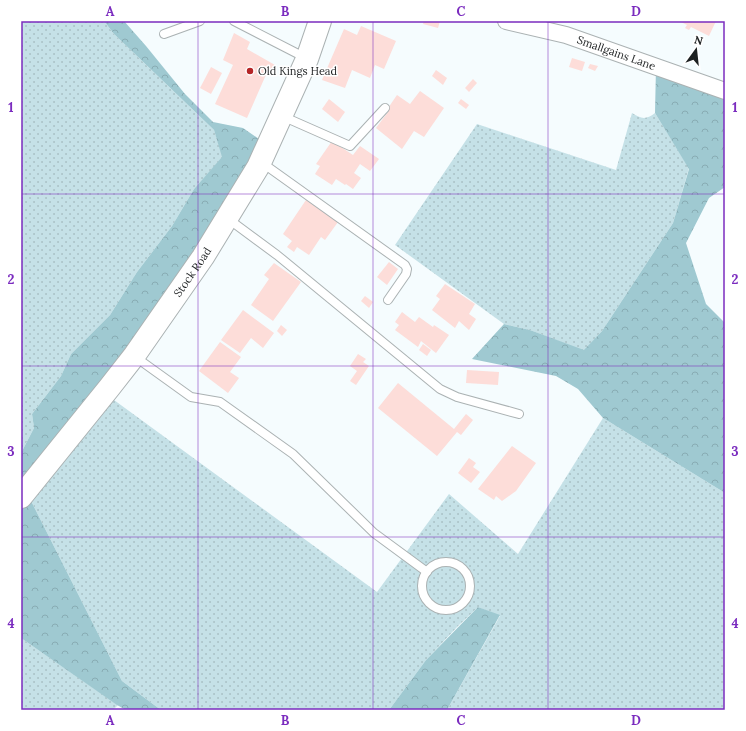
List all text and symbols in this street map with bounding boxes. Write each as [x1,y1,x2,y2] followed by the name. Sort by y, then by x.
[106,3,115,20] text: A
[281,3,290,20] text: B
[457,3,466,20] text: C
[631,3,641,20] text: D
[676,30,716,70] north arrow
[575,32,657,73] street label: Smallgains Lane
[693,32,705,48] text: N
[258,64,338,78] place label: Old Kings Head
[245,66,255,76] marker: Old Kings Head
[8,99,14,116] text: 1
[732,99,738,116] text: 1
[170,244,215,300] street label: Stock Road
[8,271,15,288] text: 2
[732,271,739,288] text: 2
[7,443,15,460] text: 3
[731,443,739,460] text: 3
[7,615,15,632] text: 4
[731,615,739,632] text: 4
[106,712,115,729] text: A
[281,712,290,729] text: B
[457,712,466,729] text: C
[631,712,641,729] text: D

